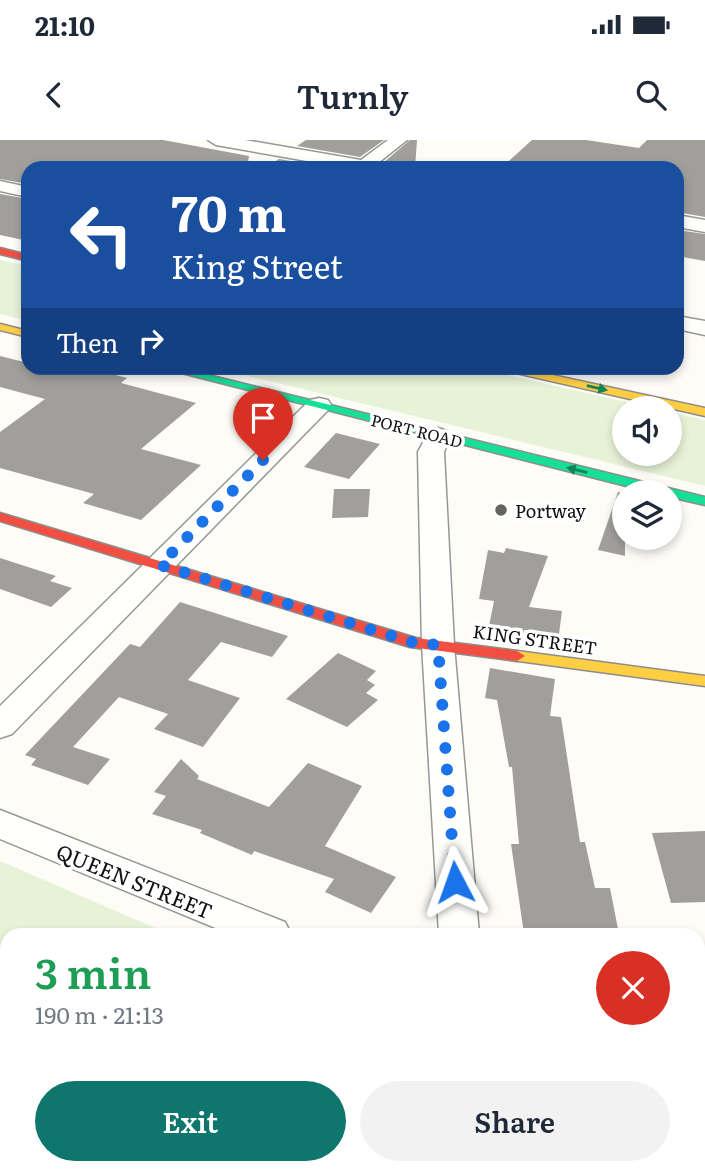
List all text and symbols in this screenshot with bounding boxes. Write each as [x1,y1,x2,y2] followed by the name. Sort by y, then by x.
[35,5,95,44] text: 21:10
[297,71,409,119] text: Turnly
[35,76,73,114] icon: back
[632,76,670,114] icon: search
[171,174,286,247] text: 70 m
[56,189,147,280] icon: left
[171,241,343,289] text: King Street
[56,322,118,361] text: Then
[132,322,170,360] icon: right
[586,383,608,394] one-way arrow
[233,388,293,460] pin
[612,396,682,550] map controls
[612,396,682,466] button: sound
[244,399,282,437] icon: arrive
[369,407,465,453] street label: PORT ROAD
[565,464,587,475] one-way arrow
[612,480,682,550] button: layers
[515,497,587,524] place label: Portway
[493,502,509,518] marker: Portway
[471,617,599,661] street label: KING STREET
[52,835,218,925] street label: QUEEN STREET
[418,845,492,919] position arrow
[35,940,151,1002] text: 3 min
[596,951,670,1025] button: close
[35,997,164,1031] text: 190 m · 21:13
[35,1081,346,1161] button: Exit
[360,1081,670,1161] button: Share

